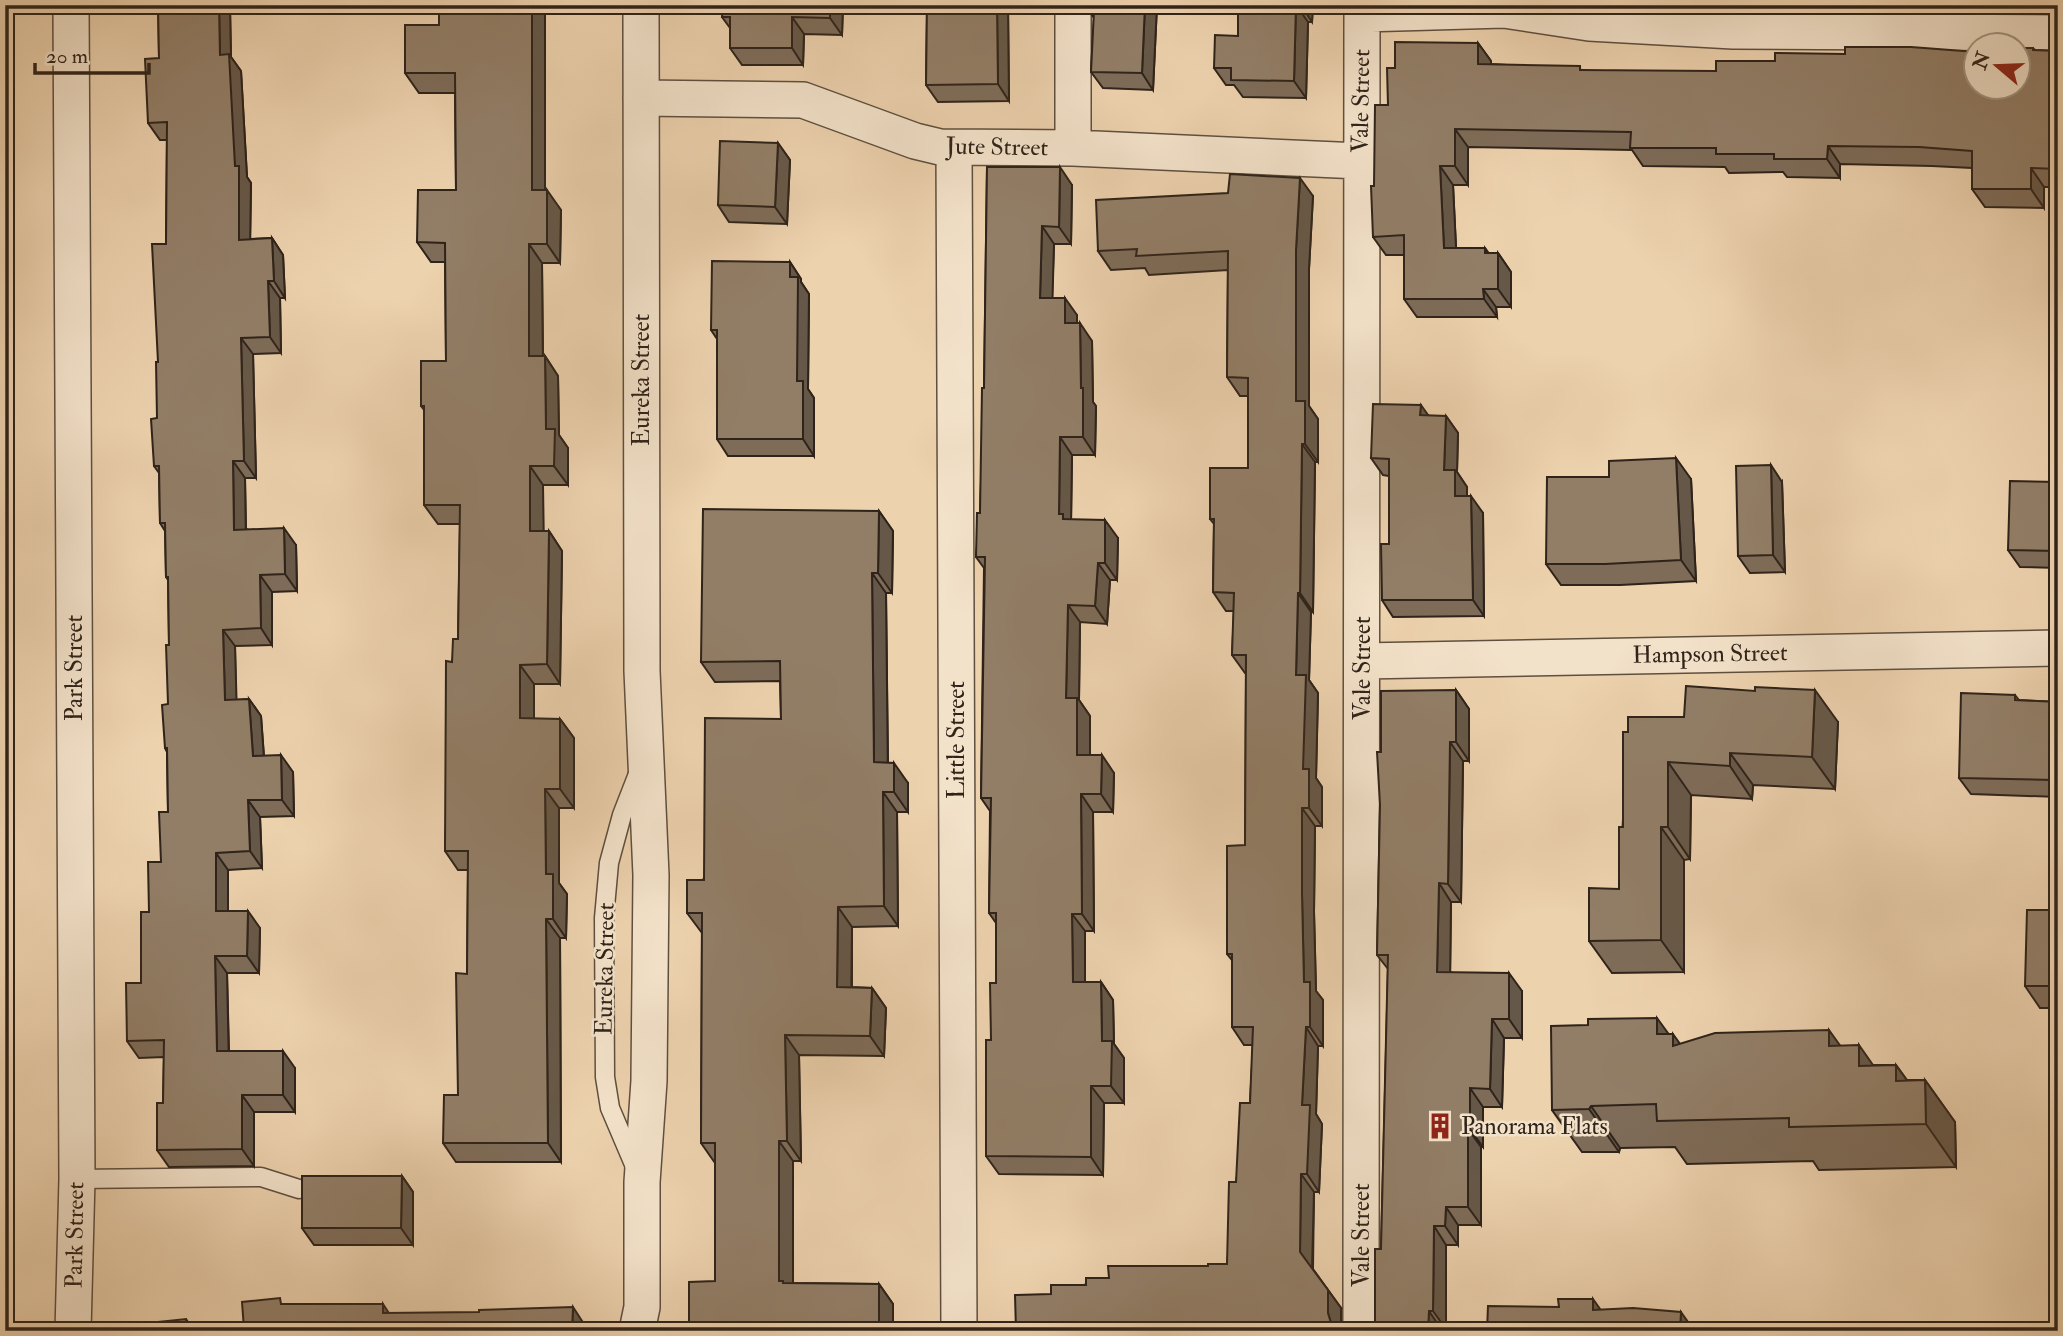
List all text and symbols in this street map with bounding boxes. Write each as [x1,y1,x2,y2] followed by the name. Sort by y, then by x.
[35,32,149,76] scale bar
[1962,32,2032,102] north arrow
[46,43,88,70] text: 20 m
[1967,48,1996,74] text: N
[1345,49,1377,153] street label: Vale Street
[945,131,1049,163] street label: Jute Street
[626,313,657,446] street label: Eureka Street
[59,614,90,721] street label: Park Street
[1347,616,1378,720] street label: Vale Street
[1632,637,1788,671] street label: Hampson Street
[941,681,972,799] street label: Little Street
[588,902,622,1036] street label: Eureka Street
[1425,1111,1455,1141] building icon: Panorama Flats
[1461,1111,1608,1142] place label: Panorama Flats
[59,1181,91,1289] street label: Park Street
[1346,1183,1377,1287] street label: Vale Street

